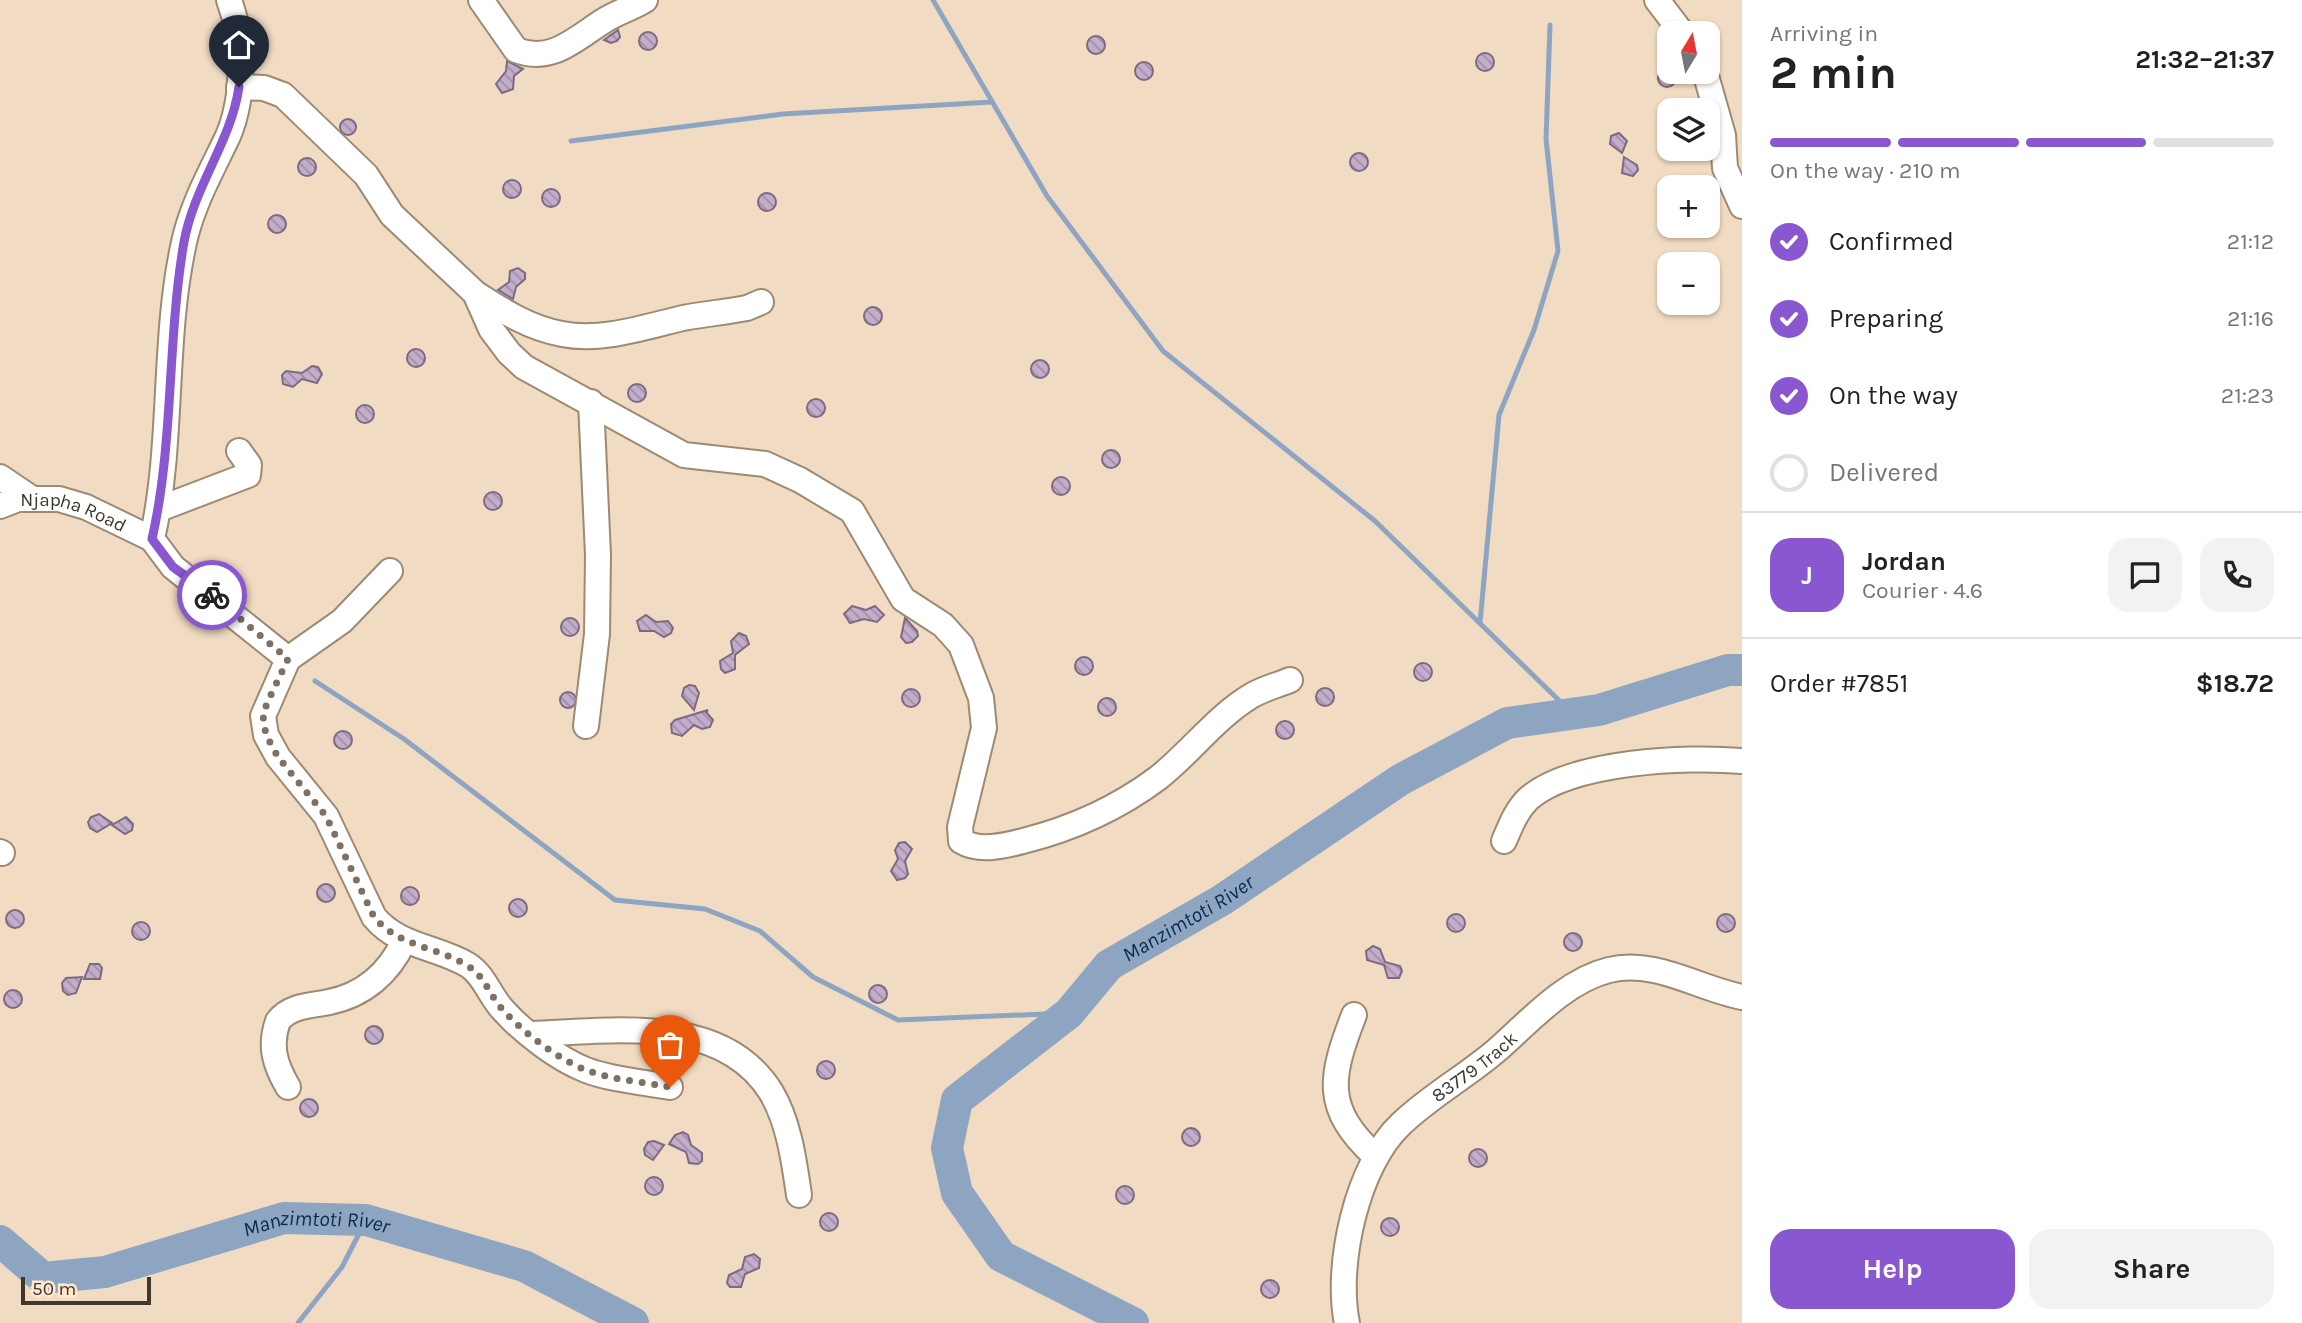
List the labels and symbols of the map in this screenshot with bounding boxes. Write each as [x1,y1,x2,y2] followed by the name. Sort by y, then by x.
[209,15,269,87] pin
[1657,21,1720,84] north arrow
[20,489,130,537] street label: Njapha Road
[177,560,247,630] courier
[1118,870,1259,967] water label: Manzimtoti River
[640,1015,700,1087] pin
[1427,1027,1522,1107] street label: 83779 Track
[240,1206,393,1242] water label: Manzimtoti River
[21,1274,150,1306] scale bar

